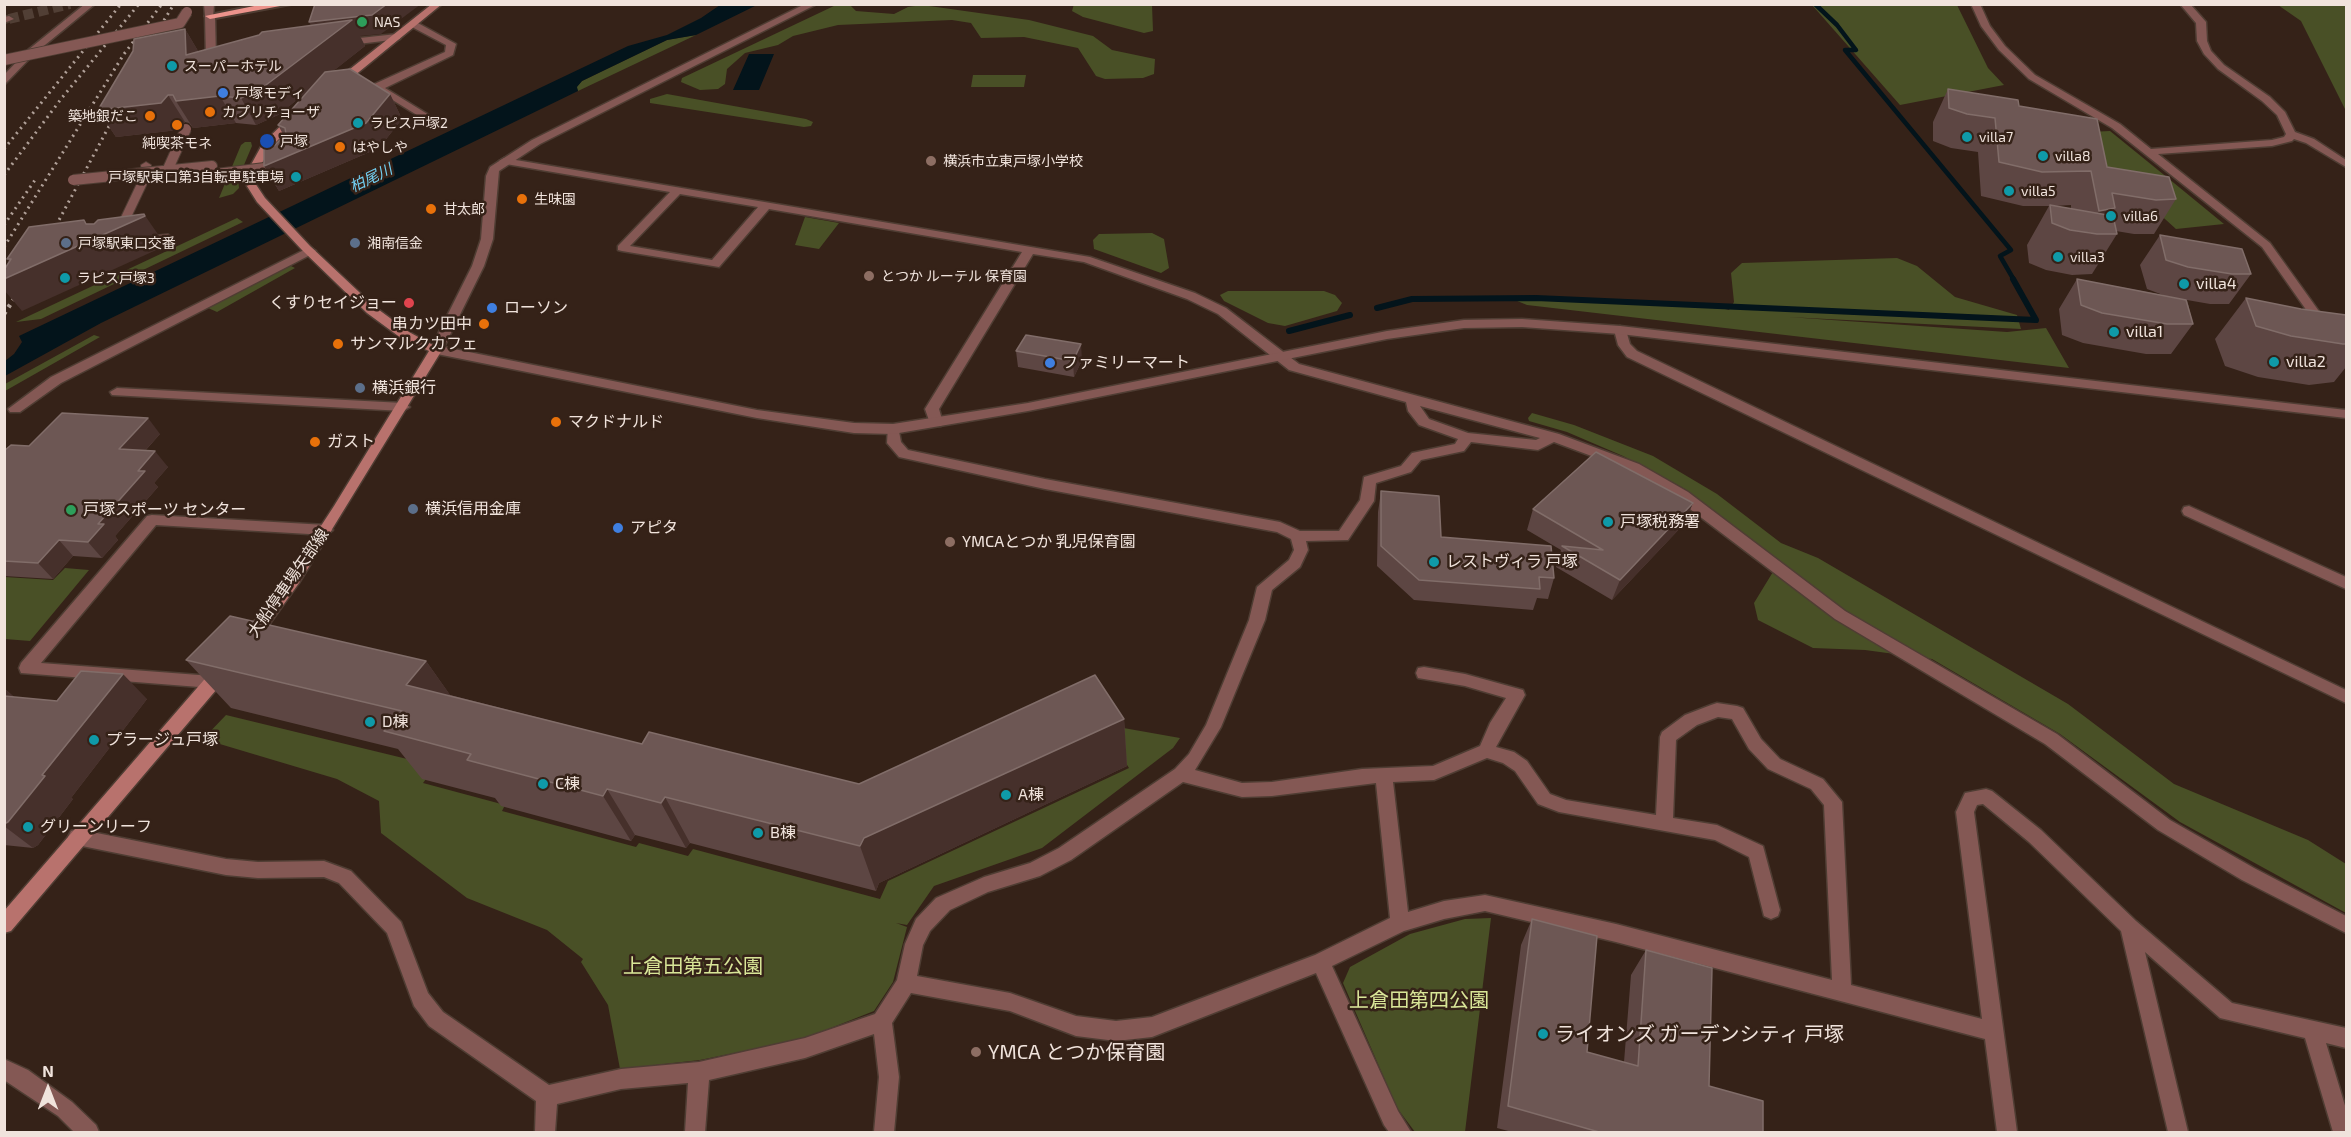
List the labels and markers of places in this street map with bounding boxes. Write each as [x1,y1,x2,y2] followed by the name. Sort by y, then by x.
[374,14,400,30] place label: NAS
[355,15,369,29] marker: NAS
[184,58,282,74] place label: スーパーホテル
[165,59,179,73] marker: スーパーホテル
[235,85,305,101] place label: 戸塚モディ
[216,86,230,100] marker: 戸塚モディ
[222,104,320,120] place label: カプリチョーザ
[203,105,217,119] marker: カプリチョーザ
[68,108,138,124] place label: 築地銀だこ
[143,109,157,123] marker: 築地銀だこ
[370,115,448,131] place label: ラピス戸塚2
[351,116,365,130] marker: ラピス戸塚2
[170,118,184,132] marker: 純喫茶モネ
[1979,129,2013,145] place label: villa7
[1960,130,1974,144] marker: villa7
[258,132,276,150] marker: 戸塚
[280,133,308,149] place label: 戸塚
[142,135,212,151] place label: 純喫茶モネ
[352,139,408,155] place label: はやしや
[333,140,347,154] marker: はやしや
[2055,148,2090,164] place label: villa8
[2036,149,2050,163] marker: villa8
[943,153,1083,169] place label: 横浜市立東戸塚小学校
[924,154,938,168] marker: 横浜市立東戸塚小学校
[108,169,284,185] place label: 戸塚駅東口第3自転車駐車場
[289,170,303,184] marker: 戸塚駅東口第3自転車駐車場
[2021,183,2055,199] place label: villa5
[2002,184,2016,198] marker: villa5
[534,191,576,207] place label: 生味園
[515,192,529,206] marker: 生味園
[443,201,485,217] place label: 甘太郎
[424,202,438,216] marker: 甘太郎
[2123,208,2158,224] place label: villa6
[2104,209,2118,223] marker: villa6
[78,235,176,251] place label: 戸塚駅東口交番
[367,235,423,251] place label: 湘南信金
[59,236,73,250] marker: 戸塚駅東口交番
[348,236,362,250] marker: 湘南信金
[2070,249,2105,265] place label: villa3
[2051,250,2065,264] marker: villa3
[881,268,1027,284] place label: とつか ルーテル 保育園
[862,269,876,283] marker: とつか ルーテル 保育園
[77,270,155,286] place label: ラピス戸塚3
[58,271,72,285] marker: ラピス戸塚3
[2196,274,2237,294] place label: villa4
[2177,277,2191,291] marker: villa4
[269,293,397,313] place label: くすりセイジョー
[402,296,416,310] marker: くすりセイジョー
[504,298,568,318] place label: ローソン
[485,301,499,315] marker: ローソン
[392,314,472,334] place label: 串カツ田中
[477,317,491,331] marker: 串カツ田中
[2126,322,2163,342] place label: villa1
[2107,325,2121,339] marker: villa1
[350,334,478,354] place label: サンマルクカフェ
[331,337,345,351] marker: サンマルクカフェ
[2286,352,2326,372] place label: villa2
[1062,353,1190,373] place label: ファミリーマート
[2267,355,2281,369] marker: villa2
[1043,356,1057,370] marker: ファミリーマート
[372,378,436,398] place label: 横浜銀行
[353,381,367,395] marker: 横浜銀行
[568,412,664,432] place label: マクドナルド
[549,415,563,429] marker: マクドナルド
[327,432,375,452] place label: ガスト
[308,435,322,449] marker: ガスト
[425,499,521,519] place label: 横浜信用金庫
[83,500,247,520] place label: 戸塚スポーツ センター
[406,502,420,516] marker: 横浜信用金庫
[64,503,78,517] marker: 戸塚スポーツ センター
[1620,512,1700,532] place label: 戸塚税務署
[1601,515,1615,529] marker: 戸塚税務署
[630,518,678,538] place label: アピタ
[611,521,625,535] marker: アピタ
[962,532,1136,552] place label: YMCAとつか 乳児保育園
[943,535,957,549] marker: YMCAとつか 乳児保育園
[1446,552,1578,572] place label: レストヴィラ 戸塚
[1427,555,1441,569] marker: レストヴィラ 戸塚
[382,712,409,732] place label: D棟
[363,715,377,729] marker: D棟
[106,730,218,750] place label: プラージュ戸塚
[87,733,101,747] marker: プラージュ戸塚
[555,774,580,794] place label: C棟
[536,777,550,791] marker: C棟
[1018,785,1044,805] place label: A棟
[999,788,1013,802] marker: A棟
[40,817,152,837] place label: グリーンリーフ
[21,820,35,834] marker: グリーンリーフ
[770,823,796,843] place label: B棟
[751,826,765,840] marker: B棟
[1555,1022,1844,1046] place label: ライオンズ ガーデンシティ 戸塚
[1536,1027,1550,1041] marker: ライオンズ ガーデンシティ 戸塚
[988,1040,1165,1064] place label: YMCA とつか保育園
[969,1045,983,1059] marker: YMCA とつか保育園

